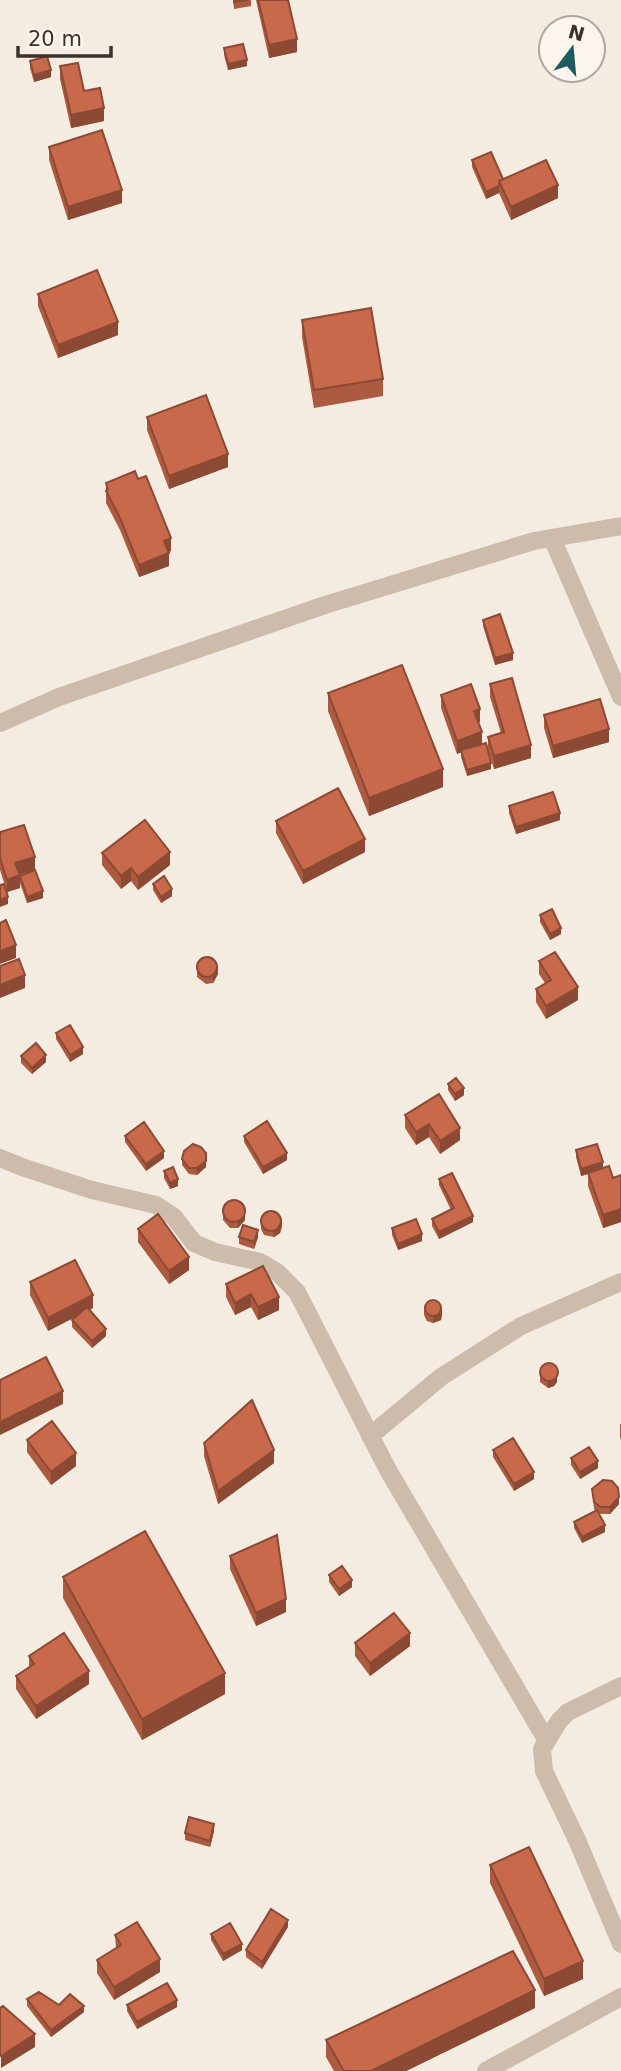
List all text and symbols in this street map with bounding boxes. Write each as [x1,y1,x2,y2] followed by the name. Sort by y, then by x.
[18,14,110,58] scale bar
[537,14,607,84] north arrow
[566,20,587,45] text: N
[28,27,82,51] text: 20 m

